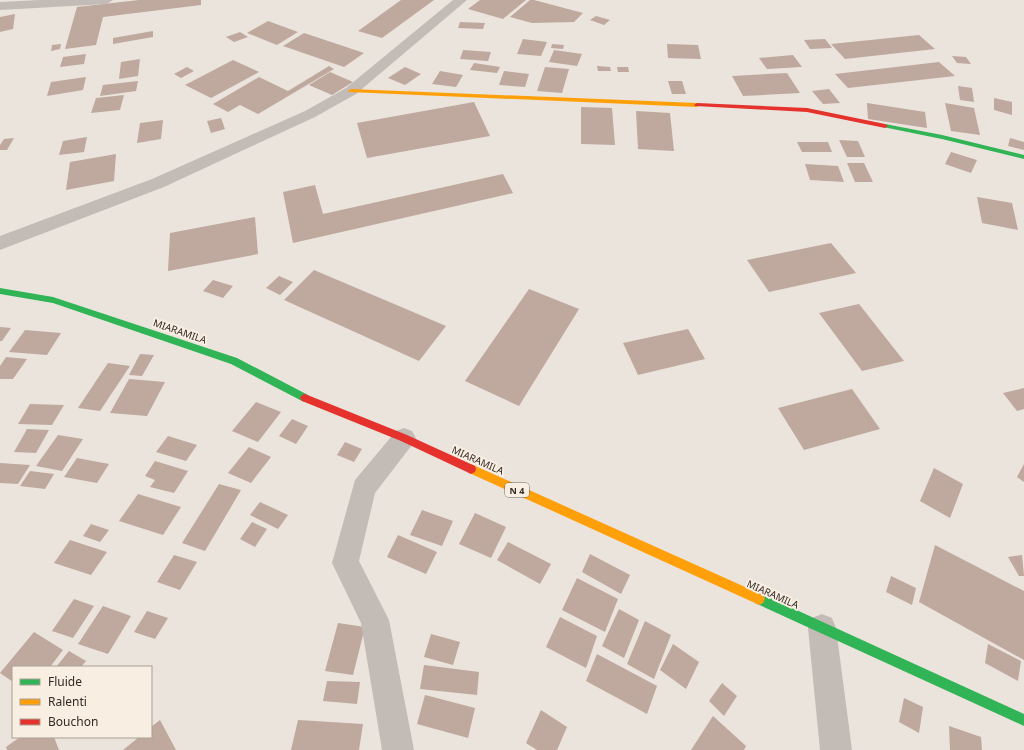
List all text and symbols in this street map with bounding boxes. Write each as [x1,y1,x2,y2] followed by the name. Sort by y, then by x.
[151,315,209,347] street label: MIARAMILA
[450,442,507,478] street label: MIARAMILA
[505,483,529,497] road number: N 4
[745,576,802,612] street label: MIARAMILA
[12,666,152,738] legend
[48,673,82,690] text: Fluide
[48,693,87,710] text: Ralenti
[48,713,98,730] text: Bouchon

